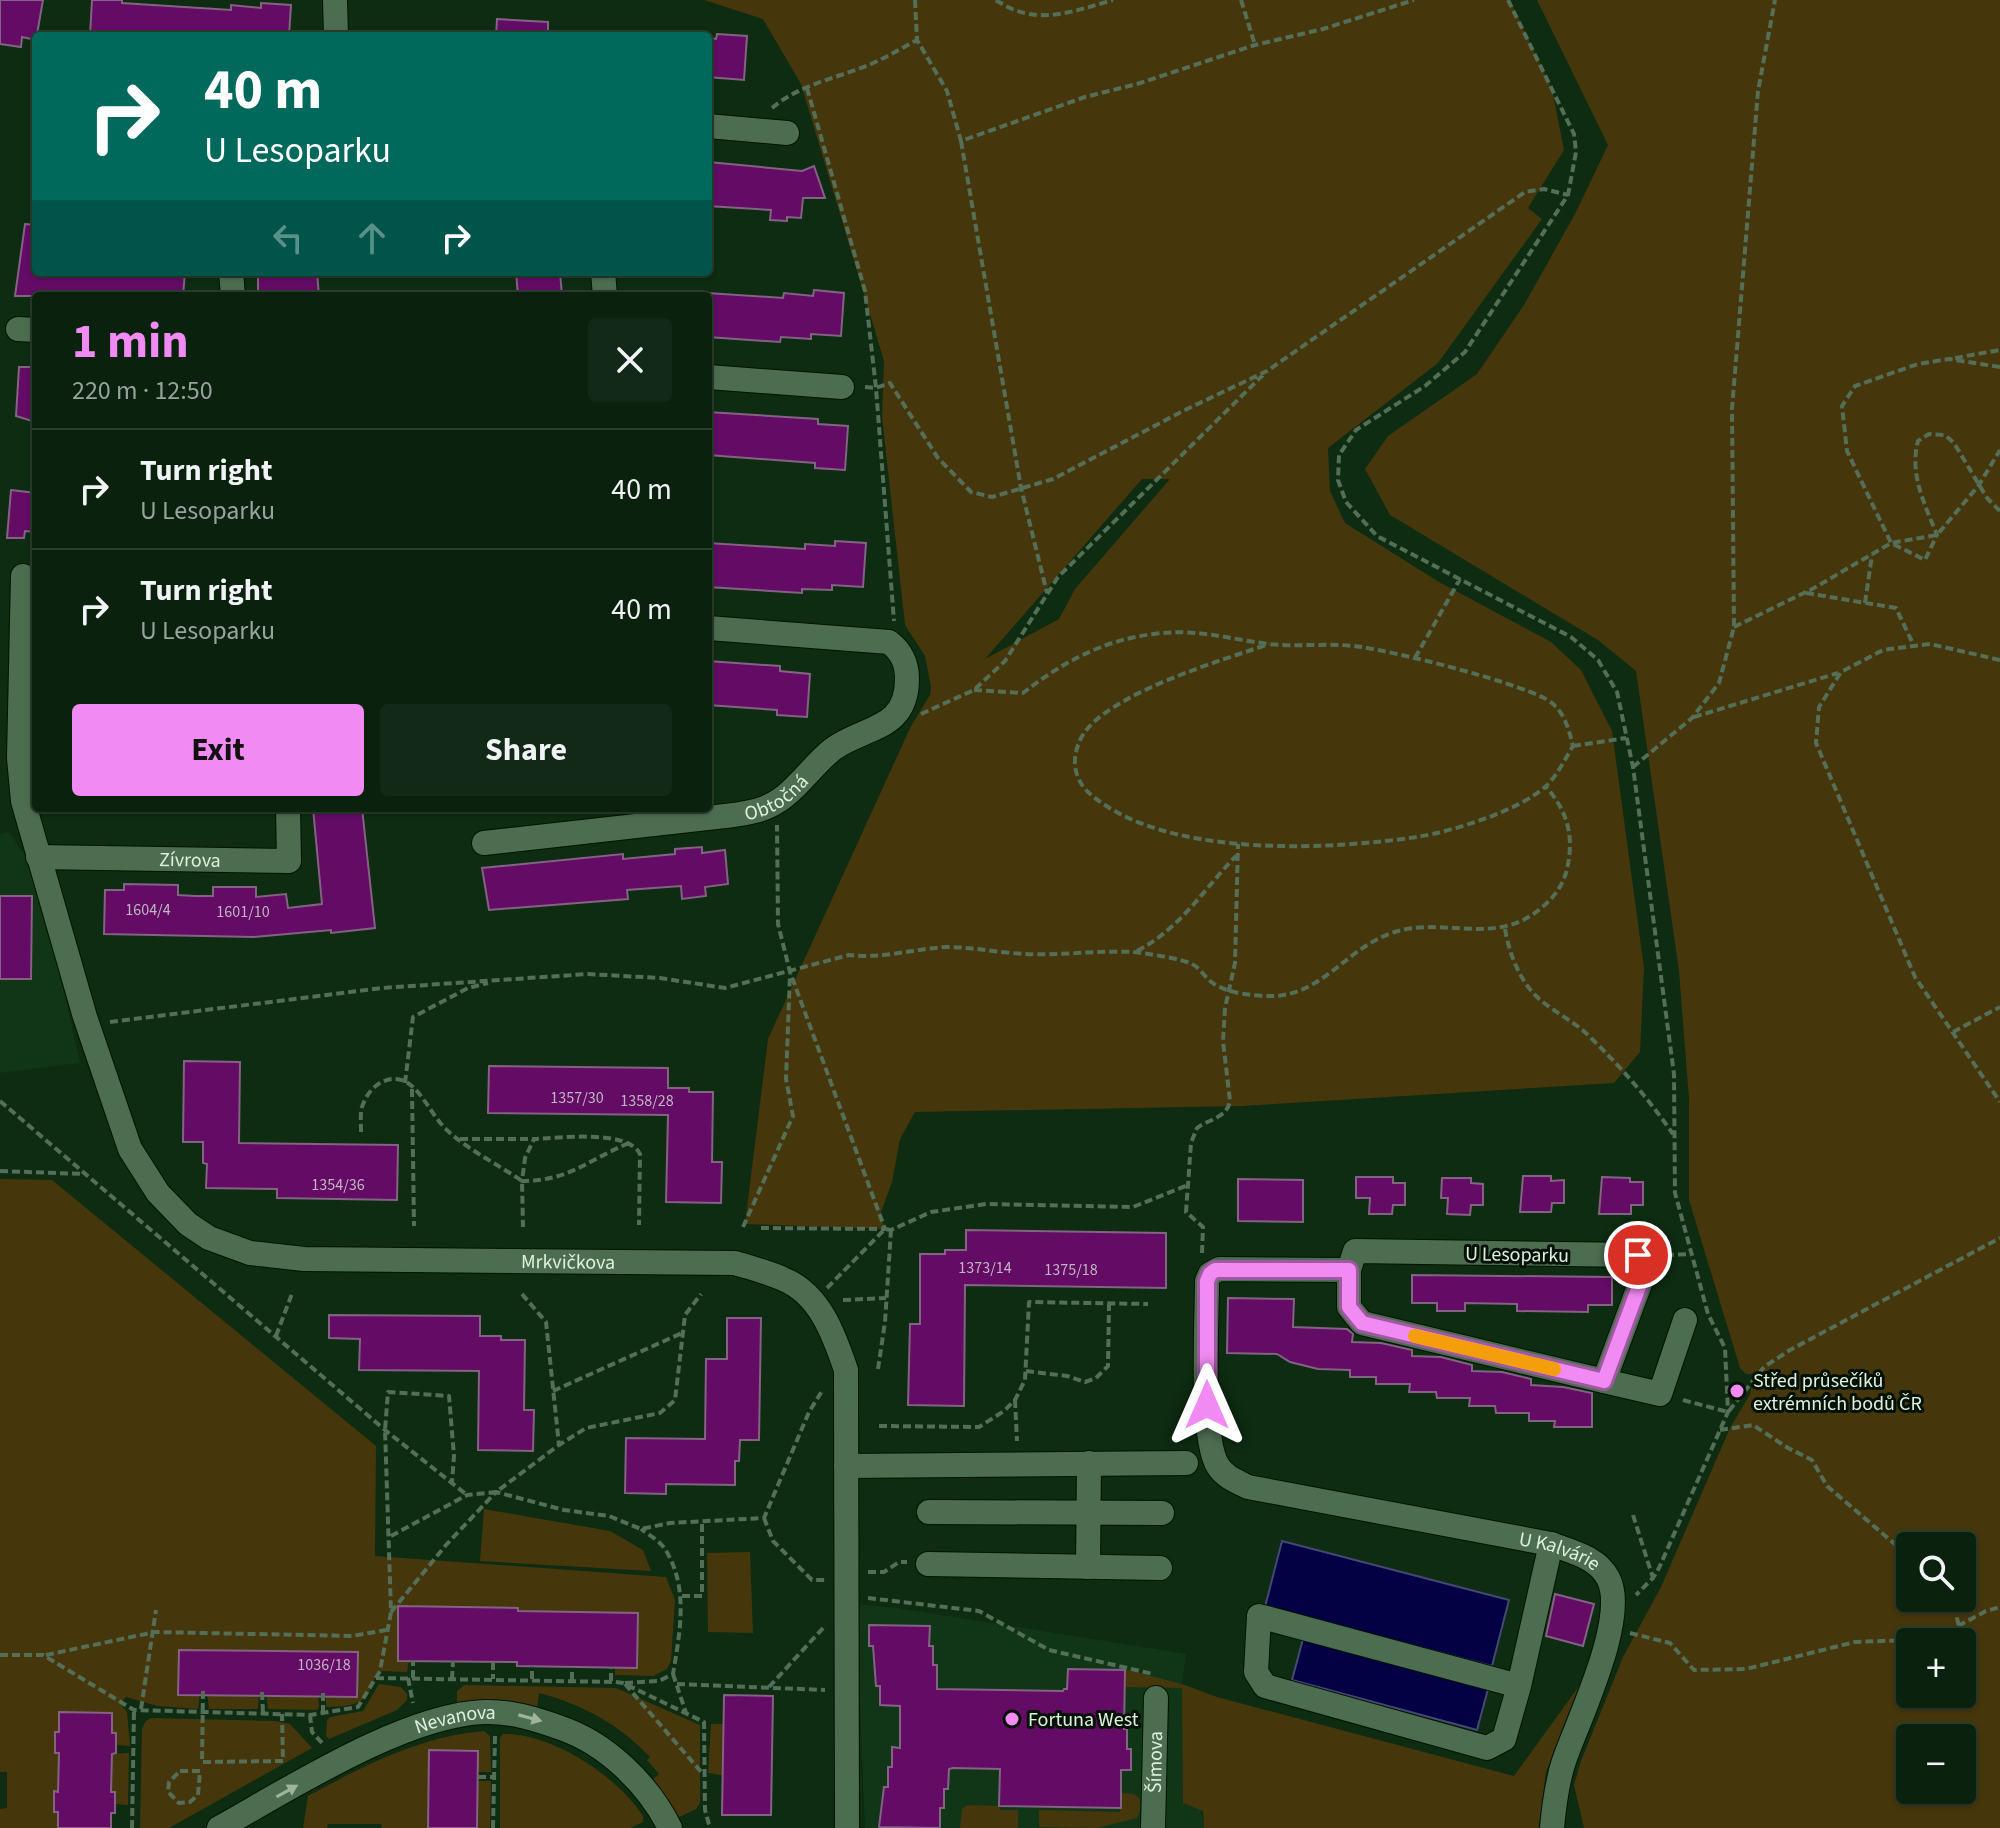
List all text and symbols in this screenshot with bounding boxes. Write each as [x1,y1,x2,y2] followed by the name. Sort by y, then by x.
[204,51,322,130] text: 40 m
[72,64,176,168] icon: right
[204,125,391,176] text: U Lesoparku
[266,216,310,260] icon: left
[350,216,394,260] icon: ahead
[434,216,478,260] icon: right
[72,308,189,376] text: 1 min
[588,318,672,402] button: close
[72,372,213,409] text: 220 m · 12:50
[140,449,272,492] text: Turn right
[72,467,116,511] icon: right
[611,468,672,511] text: 40 m
[140,492,275,529] text: U Lesoparku
[140,569,272,612] text: Turn right
[72,587,116,631] icon: right
[611,588,672,631] text: 40 m
[140,612,275,649] text: U Lesoparku
[72,704,364,796] button: Exit
[380,704,672,796] button: Share
[742,768,815,828] street label: Obtočná
[159,846,221,875] street label: Zívrova
[125,899,171,921] house number: 1604/4
[216,901,270,923] house number: 1601/10
[550,1087,604,1109] house number: 1357/30
[620,1090,674,1112] house number: 1358/28
[311,1174,365,1196] house number: 1354/36
[1604,1221,1672,1289] pin
[1616,1233,1660,1277] icon: arrive
[1465,1240,1569,1270] street label: U Lesoparku
[521,1248,615,1277] street label: Mrkvičkova
[958,1257,1012,1279] house number: 1373/14
[1044,1259,1098,1281] house number: 1375/18
[1165,1363,1249,1447] position arrow
[1753,1367,1922,1418] place label: Střed průsečíků extrémních bodů ČR
[1728,1382,1746,1400] marker: Střed průsečíků extrémních bodů ČR
[1517,1525,1606,1578] street label: U Kalvárie
[1896,1532,1976,1804] map controls
[1896,1532,1976,1612] button: search
[1896,1628,1976,1708] button: +
[297,1654,351,1676] house number: 1036/18
[411,1699,496,1741] street label: Nevanova
[1028,1706,1139,1734] place label: Fortuna West
[1003,1710,1021,1728] marker: Fortuna West
[517,1713,542,1725] one-way arrow
[1896,1724,1976,1804] button: −
[1141,1731,1170,1793] street label: Šímova
[276,1784,298,1798] one-way arrow

